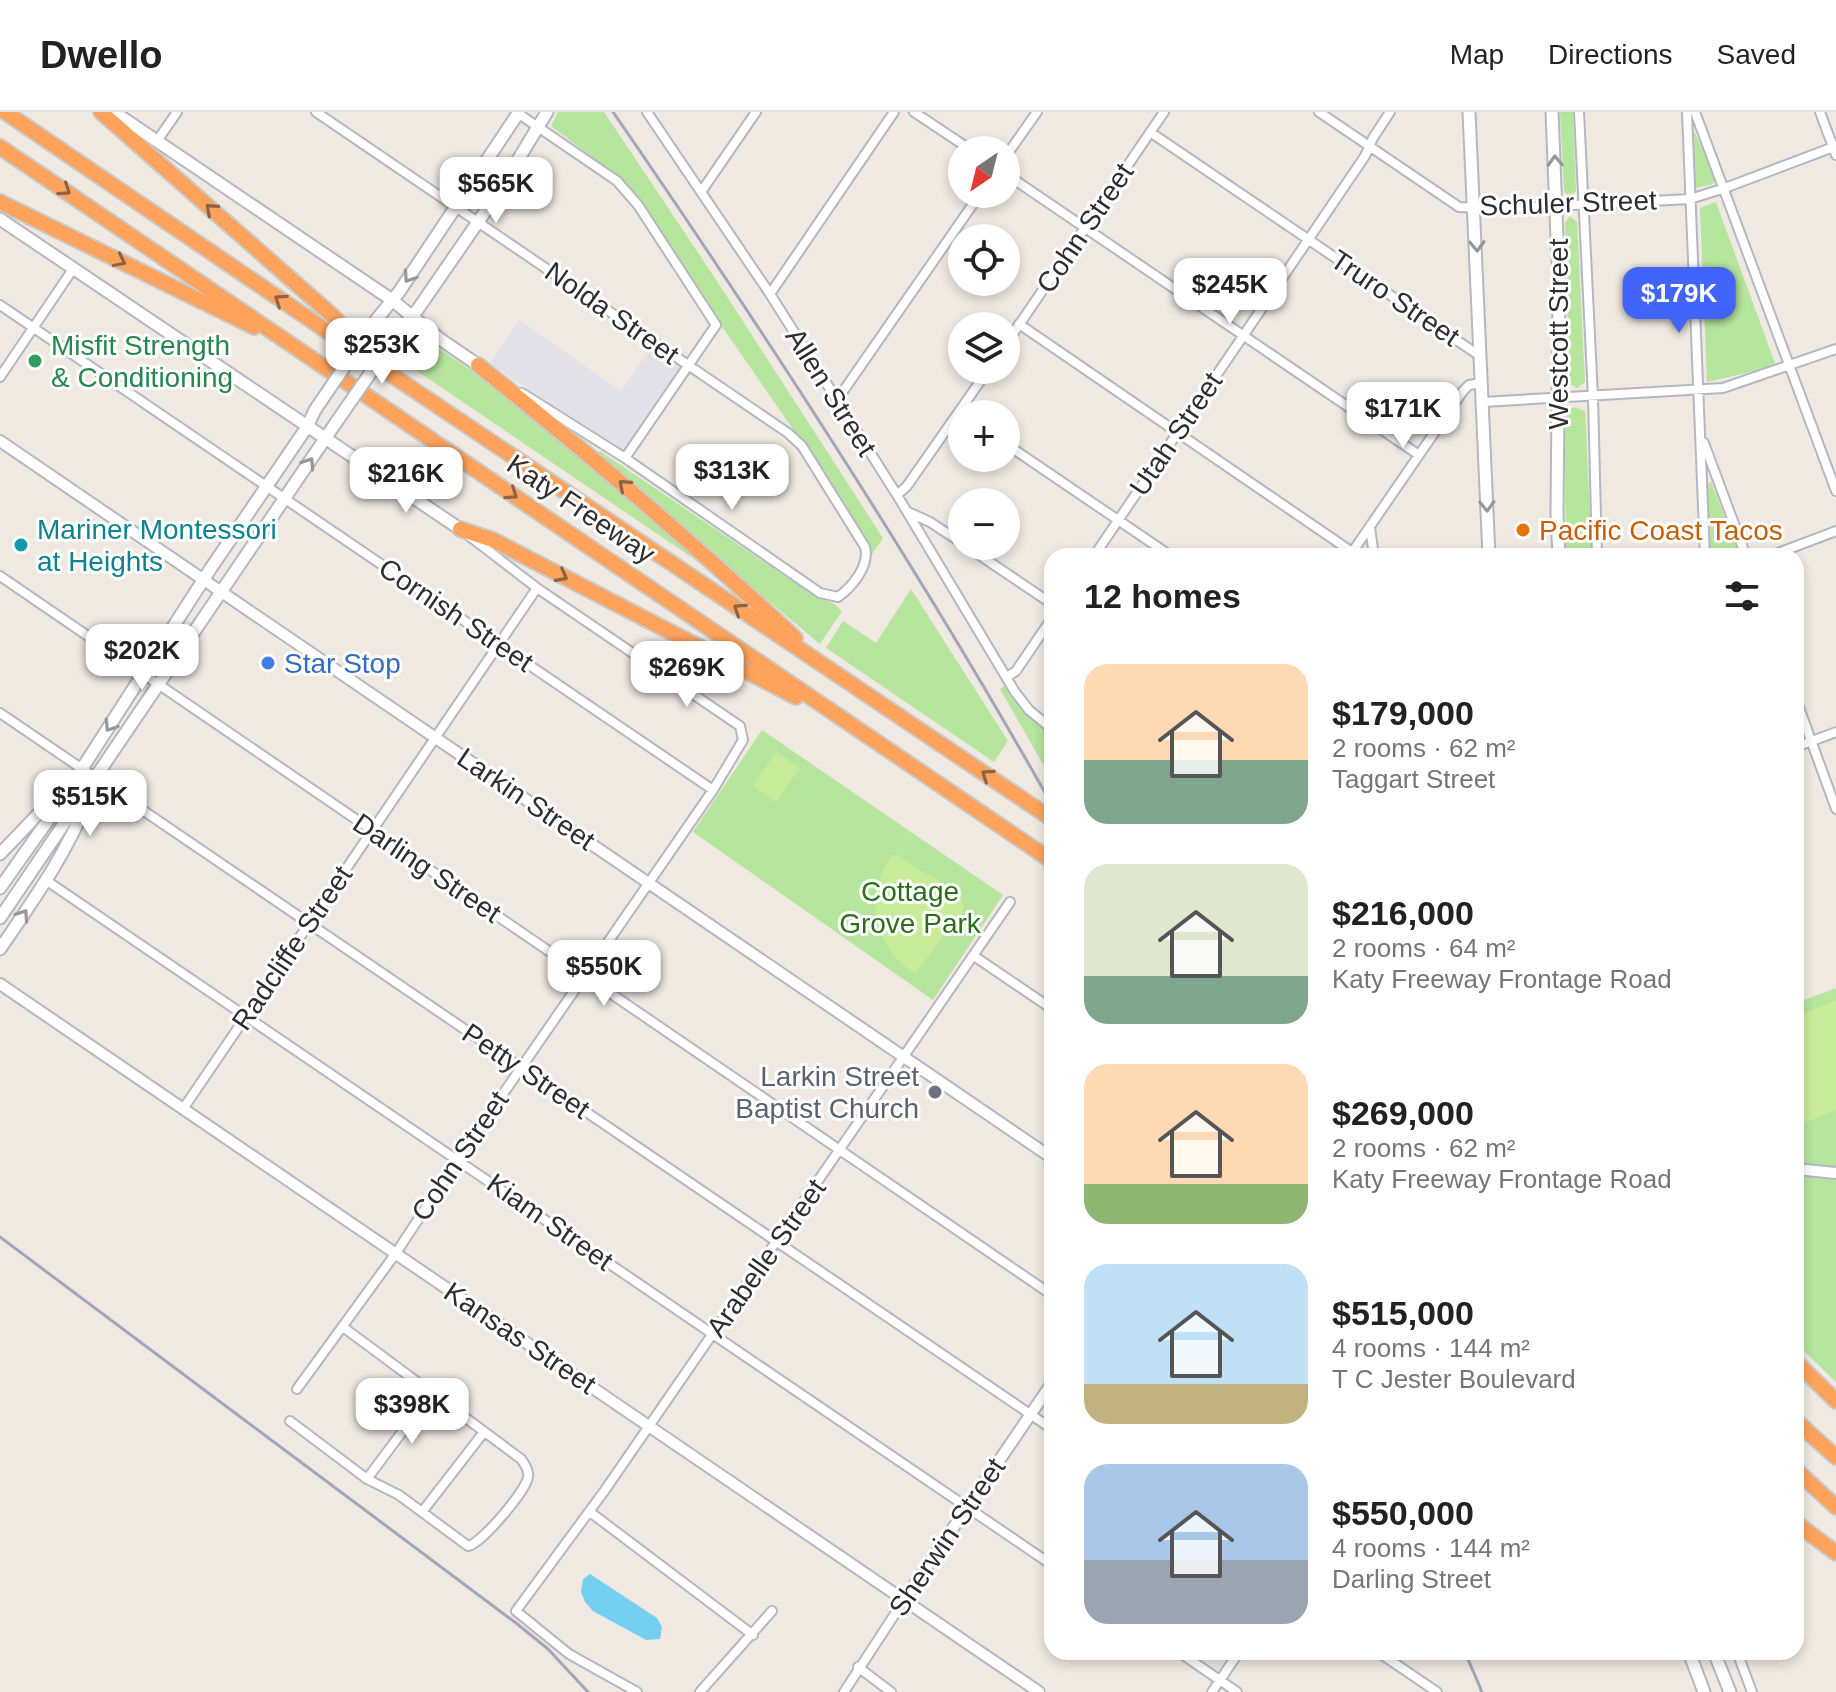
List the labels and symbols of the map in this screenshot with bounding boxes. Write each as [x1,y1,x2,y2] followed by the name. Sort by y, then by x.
[948,136,1020,208] north arrow
[1547,154,1564,167] one-way arrow
[440,157,552,225] pin: $565K
[1030,157,1140,299] street label: Cohn Street
[56,181,70,196] one-way arrow
[1479,184,1657,222] street label: Schuler Street
[206,204,221,219] one-way arrow
[1543,238,1574,429] street label: Westcott Street
[1468,240,1485,253] one-way arrow
[1325,244,1465,352] street label: Truro Street
[112,252,127,267] one-way arrow
[539,256,685,370] street label: Nolda Street
[1174,258,1286,326] pin: $245K
[1623,267,1735,335] pin: $179K
[404,268,419,282] one-way arrow
[275,295,289,310] one-way arrow
[326,318,438,386] pin: $253K
[780,322,883,462] street label: Allen Street
[51,330,233,393] place label: Misfit Strength & Conditioning
[26,352,44,370] marker: Misfit Strength & Conditioning
[1124,366,1229,501] street label: Utah Street
[1347,382,1459,450] pin: $171K
[676,444,788,512] pin: $313K
[350,447,462,515] pin: $216K
[501,448,661,570] street label: Katy Freeway
[299,457,314,471] one-way arrow
[618,480,633,495] one-way arrow
[503,484,517,499] one-way arrow
[1479,500,1496,513] one-way arrow
[37,514,277,577] place label: Mariner Montessori at Heights
[1539,515,1783,546] place label: Pacific Coast Tacos
[1514,521,1532,539] marker: Pacific Coast Tacos
[12,536,30,554] marker: Mariner Montessori at Heights
[373,552,539,678] street label: Cornish Street
[553,567,568,582] one-way arrow
[734,604,748,619] one-way arrow
[86,624,198,692] pin: $202K
[631,641,743,709] pin: $269K
[284,648,401,679] place label: Star Stop
[259,654,277,672] marker: Star Stop
[105,717,120,732] one-way arrow
[452,742,601,856] street label: Larkin Street
[34,770,146,838] pin: $515K
[982,770,996,785] one-way arrow
[347,807,507,929] street label: Darling Street
[226,860,358,1036] street label: Radcliffe Street
[839,876,982,939] park label: Cottage Grove Park
[13,909,28,924] one-way arrow
[548,940,660,1008] pin: $550K
[457,1017,595,1125] street label: Petty Street
[735,1061,919,1124] place label: Larkin Street Baptist Church
[926,1083,944,1101] marker: Larkin Street Baptist Church
[405,1085,515,1227] street label: Cohn Street
[481,1167,619,1277] street label: Kiam Street
[700,1173,832,1343] street label: Arabelle Street
[438,1276,602,1400] street label: Kansas Street
[356,1378,468,1446] pin: $398K
[883,1452,1011,1622] street label: Sherwin Street

